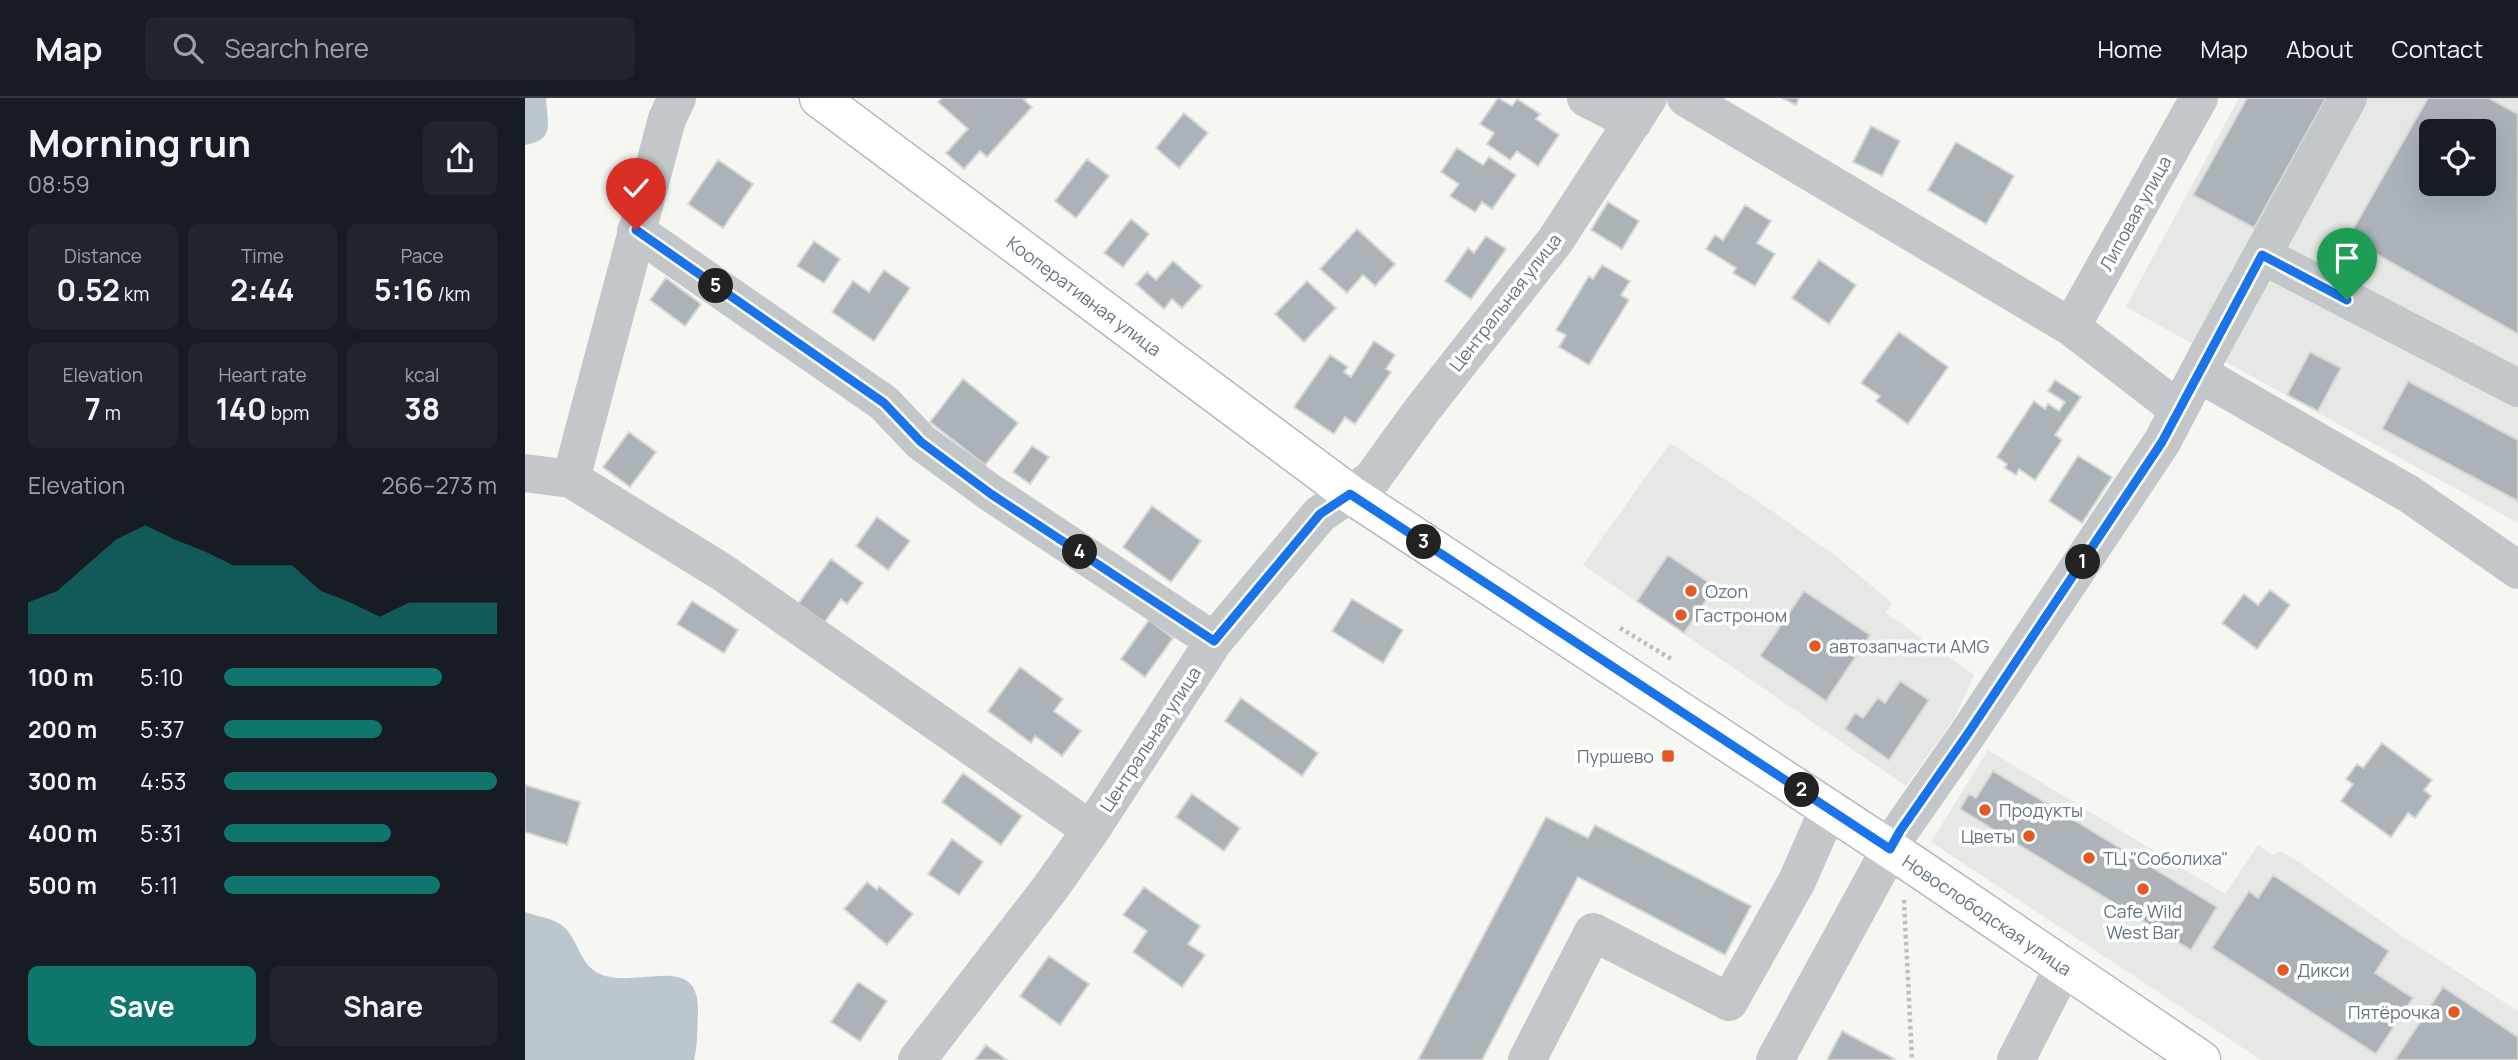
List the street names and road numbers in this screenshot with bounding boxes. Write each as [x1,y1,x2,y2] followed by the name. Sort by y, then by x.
[2094,151,2176,275] street label: Липовая улица
[1444,228,1566,376] street label: Центральная улица
[1002,230,1166,361] street label: Кооперативная улица
[1094,662,1206,816] street label: Центральная улица
[1898,849,2076,981] street label: Новослободская улица

